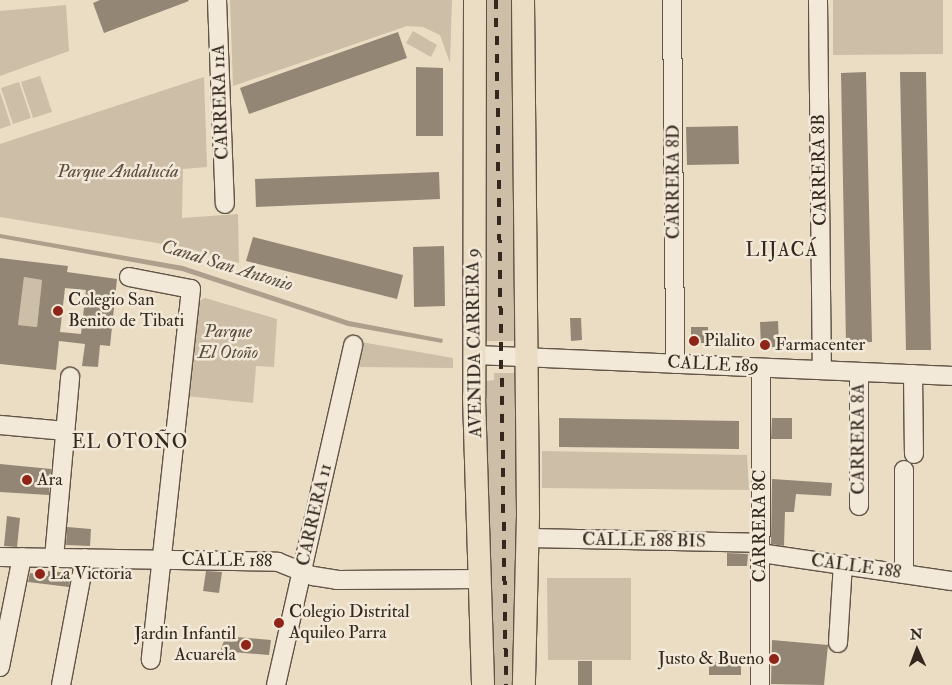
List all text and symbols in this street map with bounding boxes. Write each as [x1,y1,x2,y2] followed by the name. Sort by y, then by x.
[208,44,234,160] street label: CARRERA 11A
[808,114,832,226] street label: CARRERA 8B
[663,125,685,239] street label: CARRERA 8D
[57,161,179,183] park label: Parque Andalucía
[159,235,295,297] water label: Canal San Antonio
[745,240,819,262] district label: LIJACÁ
[463,248,487,438] street label: AVENIDA CARRERA 9
[68,290,184,332] place label: Colegio San Benito de Tibati
[52,305,64,317] marker: Colegio San Benito de Tibati
[198,322,258,364] park label: Parque El Otoño
[704,330,755,352] place label: Pilalito
[775,334,865,356] place label: Farmacenter
[688,335,700,347] marker: Pilalito
[759,339,771,351] marker: Farmacenter
[667,352,759,378] street label: CALLE 189
[848,383,870,495] street label: CARRERA 8A
[71,432,189,454] district label: EL OTOÑO
[293,462,337,568] street label: CARRERA 11
[37,469,63,491] place label: Ara
[749,469,771,583] street label: CARRERA 8C
[21,474,33,486] marker: Ara
[582,529,706,553] street label: CALLE 188 BIS
[181,549,273,573] street label: CALLE 188
[810,550,902,584] street label: CALLE 188
[50,563,132,585] place label: La Victoria
[34,568,46,580] marker: La Victoria
[289,602,410,644] place label: Colegio Distrital Aquileo Parra
[273,617,285,629] marker: Colegio Distrital Aquileo Parra
[134,624,236,666] place label: Jardin Infantil Acuarela
[892,625,942,675] north arrow
[910,626,923,643] text: N
[240,639,252,651] marker: Jardin Infantil Acuarela
[658,648,764,670] place label: Justo & Bueno
[768,653,780,665] marker: Justo & Bueno

